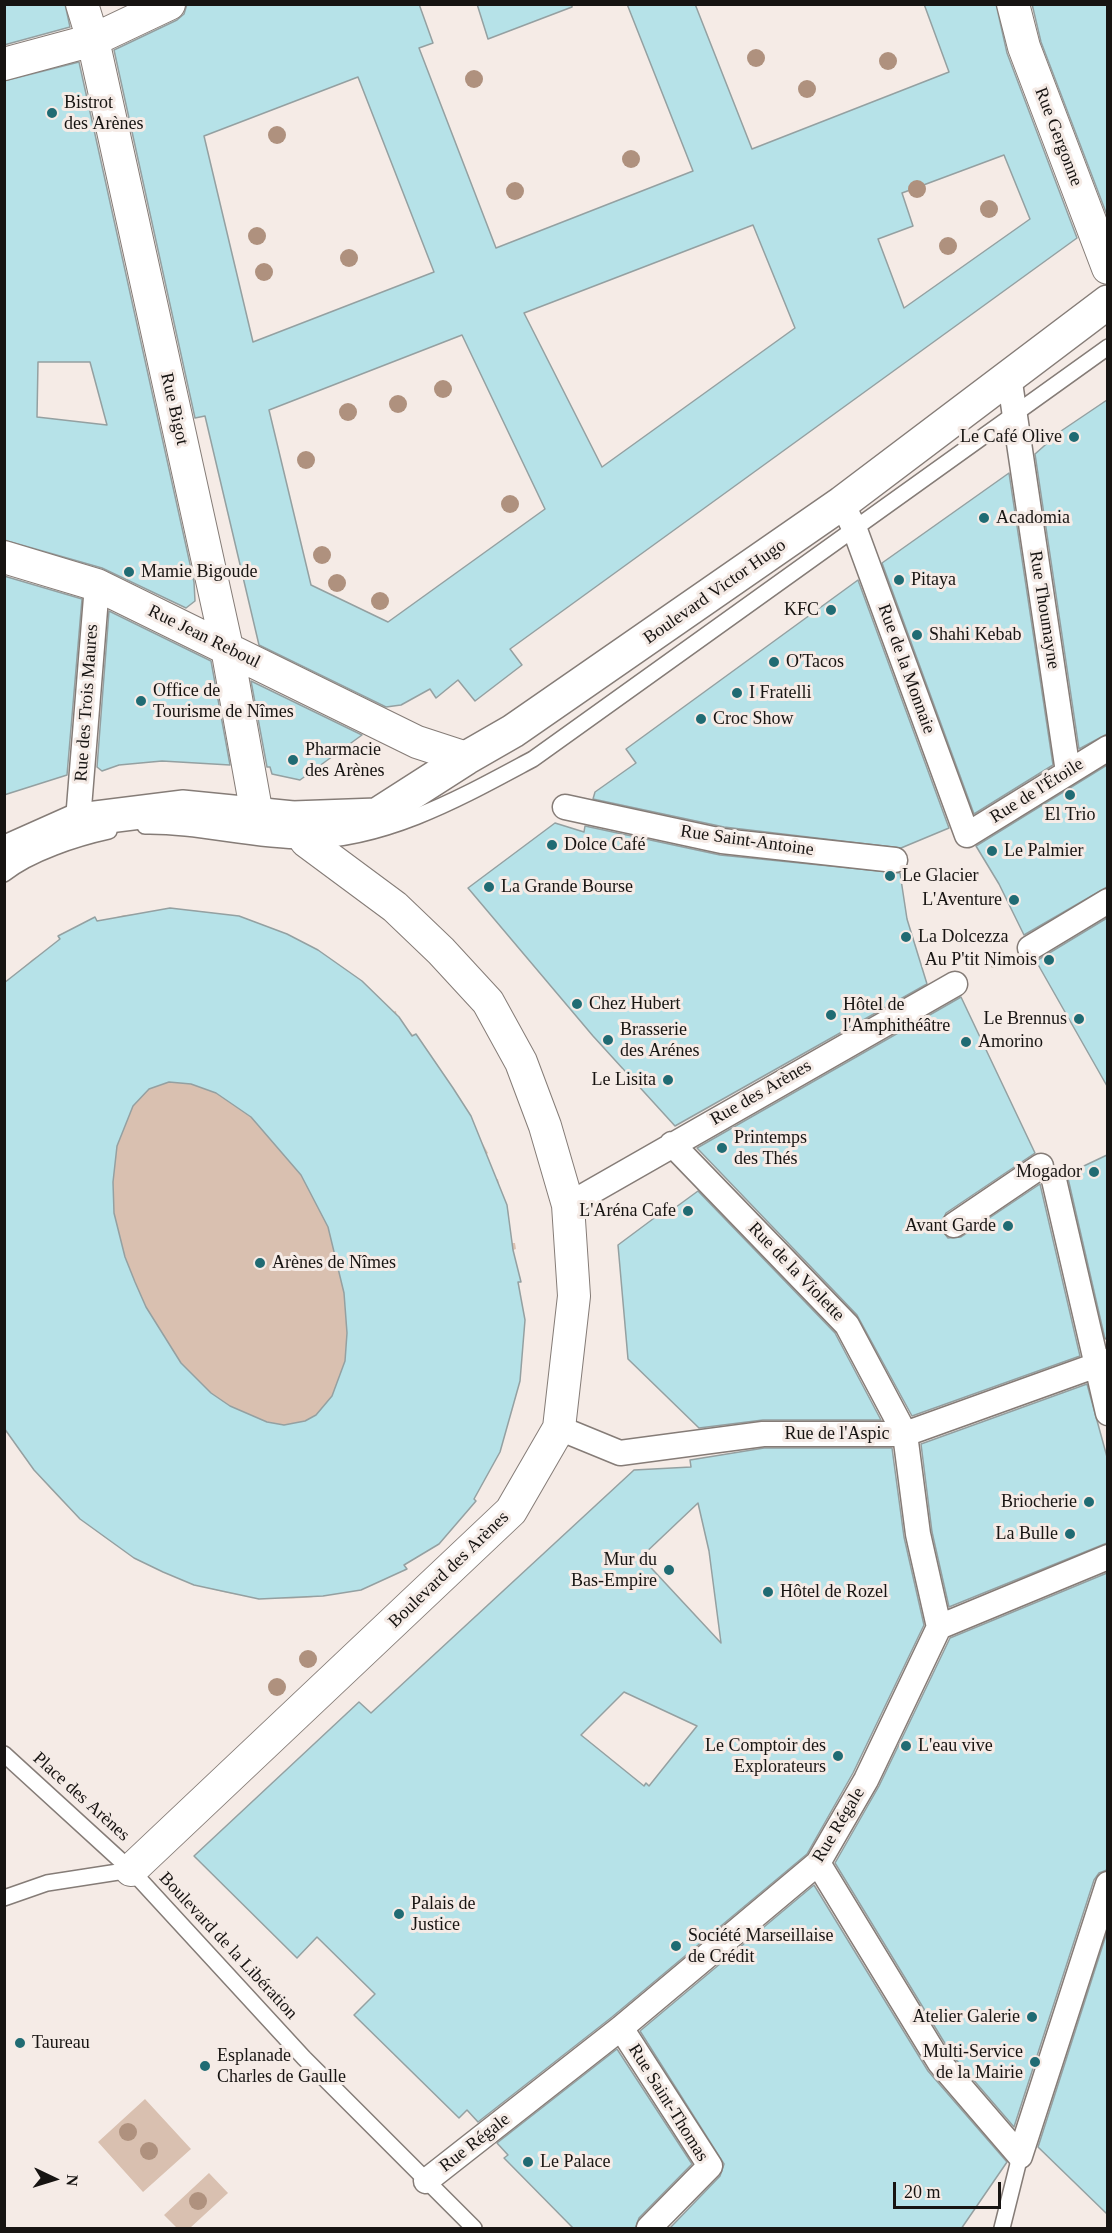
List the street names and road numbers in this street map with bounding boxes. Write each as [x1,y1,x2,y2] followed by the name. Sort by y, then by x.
[1029,85,1087,189] street label: Rue Gergonne
[155,371,193,447] street label: Rue Bigot
[640,535,790,649] street label: Boulevard Victor Hugo
[1024,549,1064,671] street label: Rue Thoumayne
[144,601,264,673] street label: Rue Jean Reboul
[873,601,939,737] street label: Rue de la Monnaie
[71,624,103,782] street label: Rue des Trois Maures
[986,754,1088,828] street label: Rue de l'Étoile
[679,821,815,861] street label: Rue Saint-Antoine
[707,1055,815,1131] street label: Rue des Arènes
[743,1218,849,1326] street label: Rue de la Violette
[784,1423,890,1445] street label: Rue de l'Aspic
[384,1507,514,1633] street label: Boulevard des Arènes
[28,1748,134,1846] street label: Place des Arènes
[808,1784,870,1866] street label: Rue Régale
[154,1868,302,2024] street label: Boulevard de la Libération
[623,2040,713,2166] street label: Rue Saint-Thomas
[435,2109,515,2177] street label: Rue Régale

